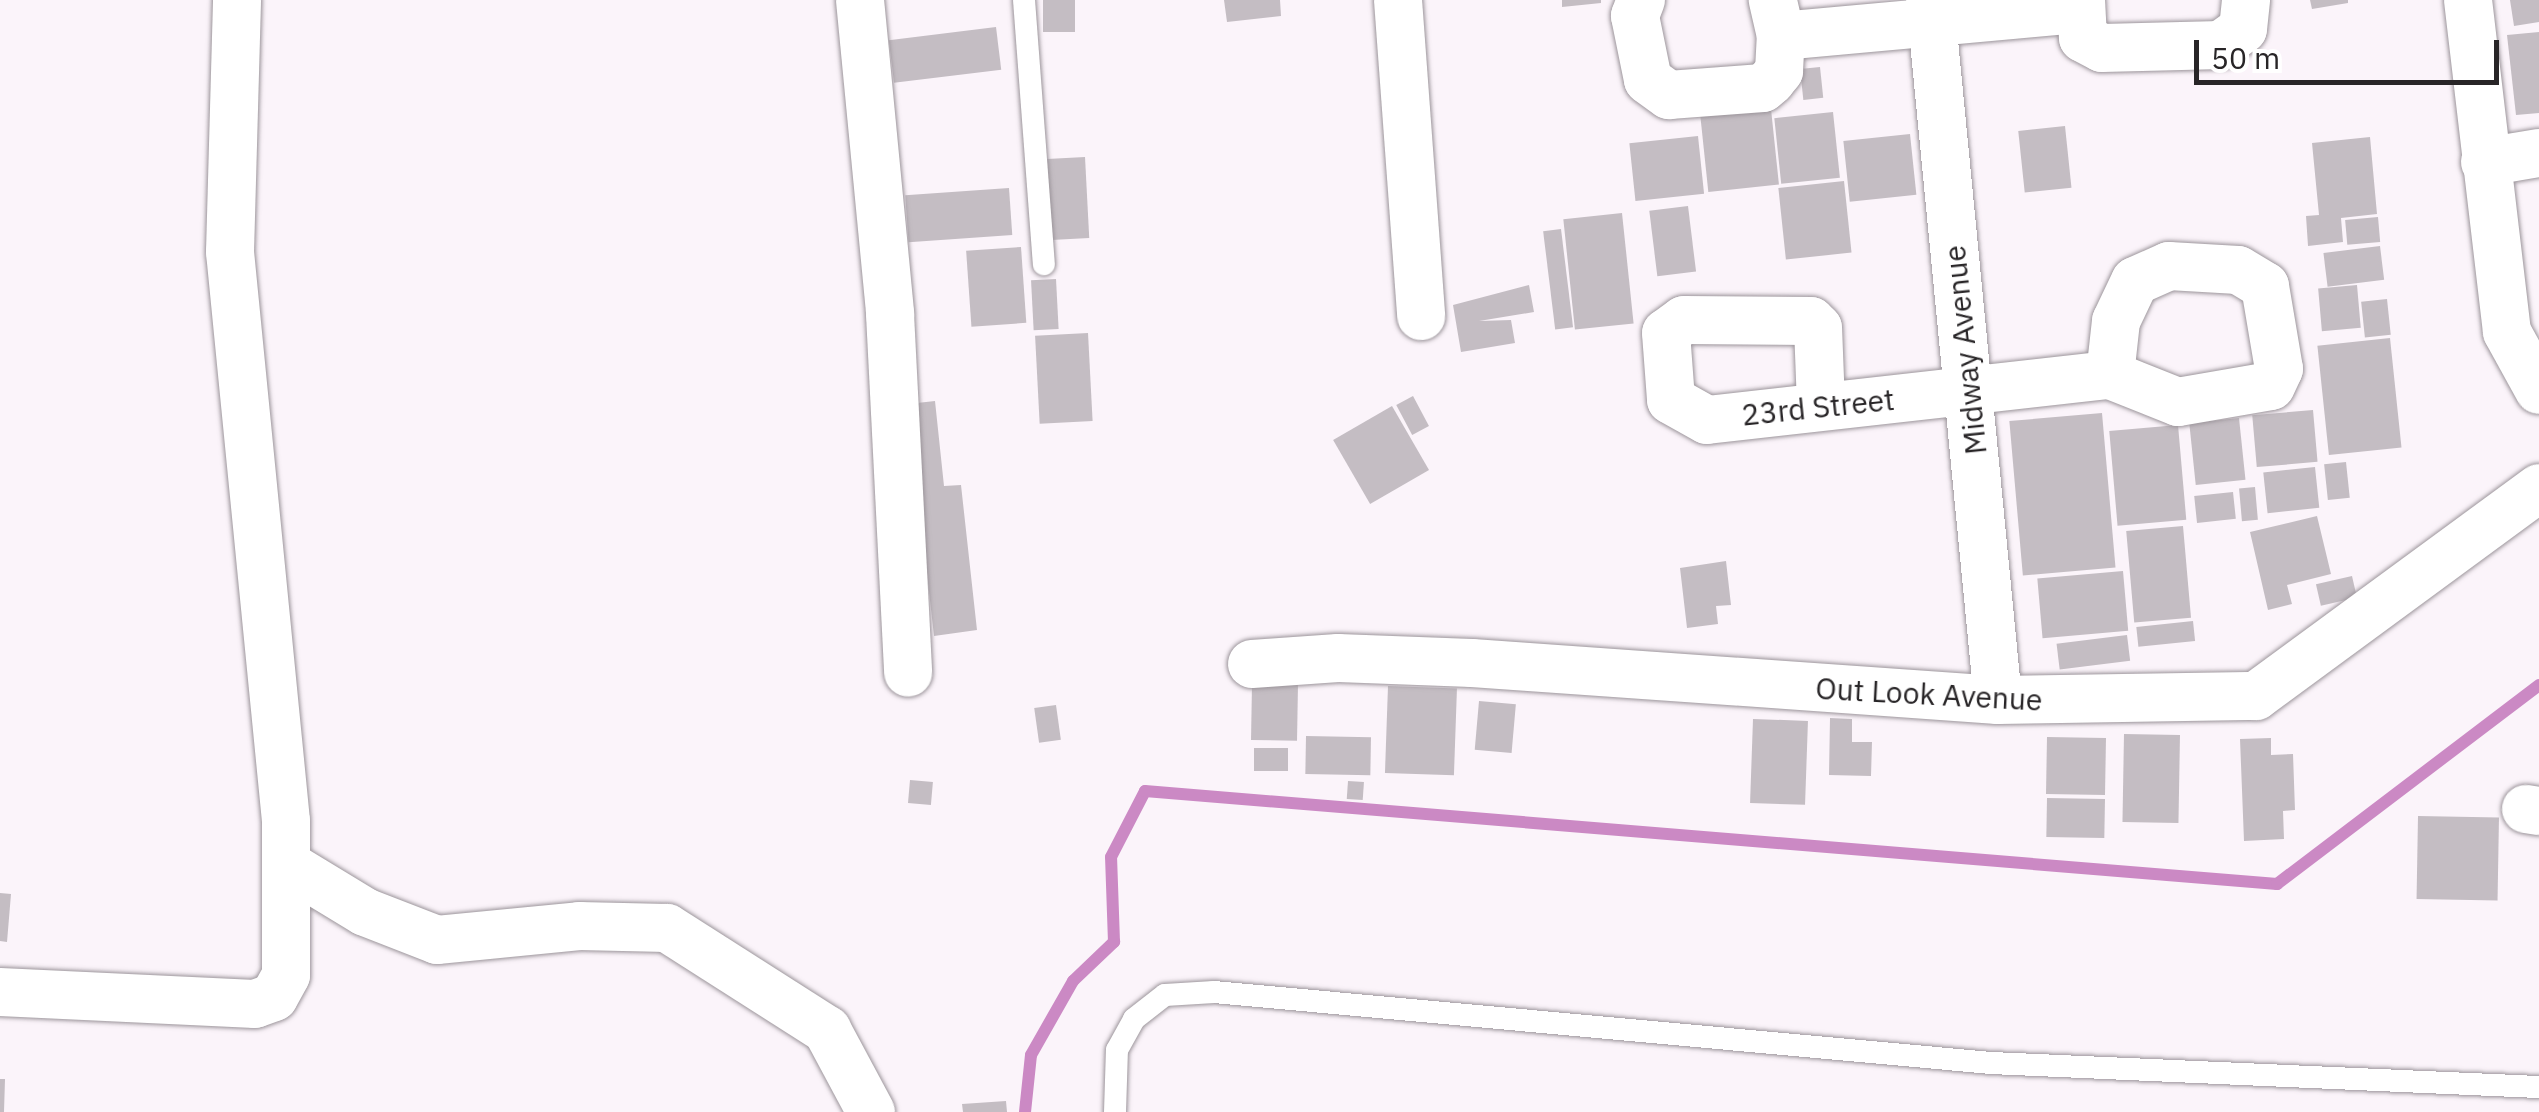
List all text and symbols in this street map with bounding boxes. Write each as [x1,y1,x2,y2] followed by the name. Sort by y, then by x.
[2199,20,2504,82] scale bar
[2211,38,2280,77] text: 50 m
[1936,244,1994,456] street label: Midway Avenue
[1740,381,1896,433] street label: 23rd Street
[1815,670,2043,718] street label: Out Look Avenue

